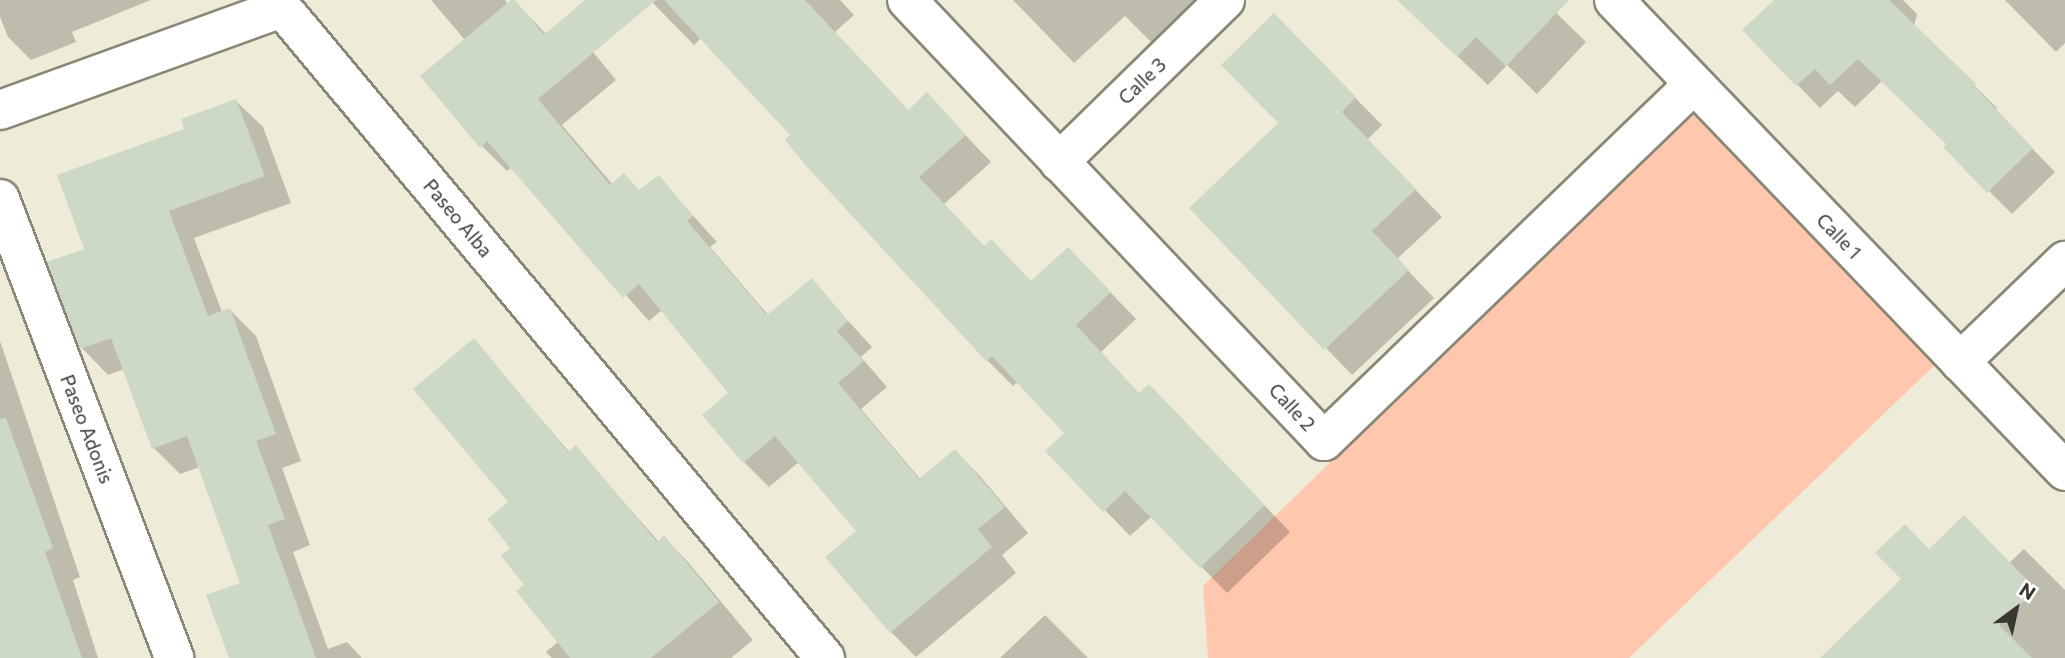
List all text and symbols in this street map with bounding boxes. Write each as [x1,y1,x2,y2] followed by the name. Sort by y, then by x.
[1114,53,1170,109] street label: Calle 3
[419,174,497,262] street label: Paseo Alba
[1812,209,1866,263] street label: Calle 1
[56,371,118,487] street label: Paseo Adonis
[1264,378,1320,436] street label: Calle 2
[1981,574,2051,644] north arrow
[2015,577,2040,604] text: N

